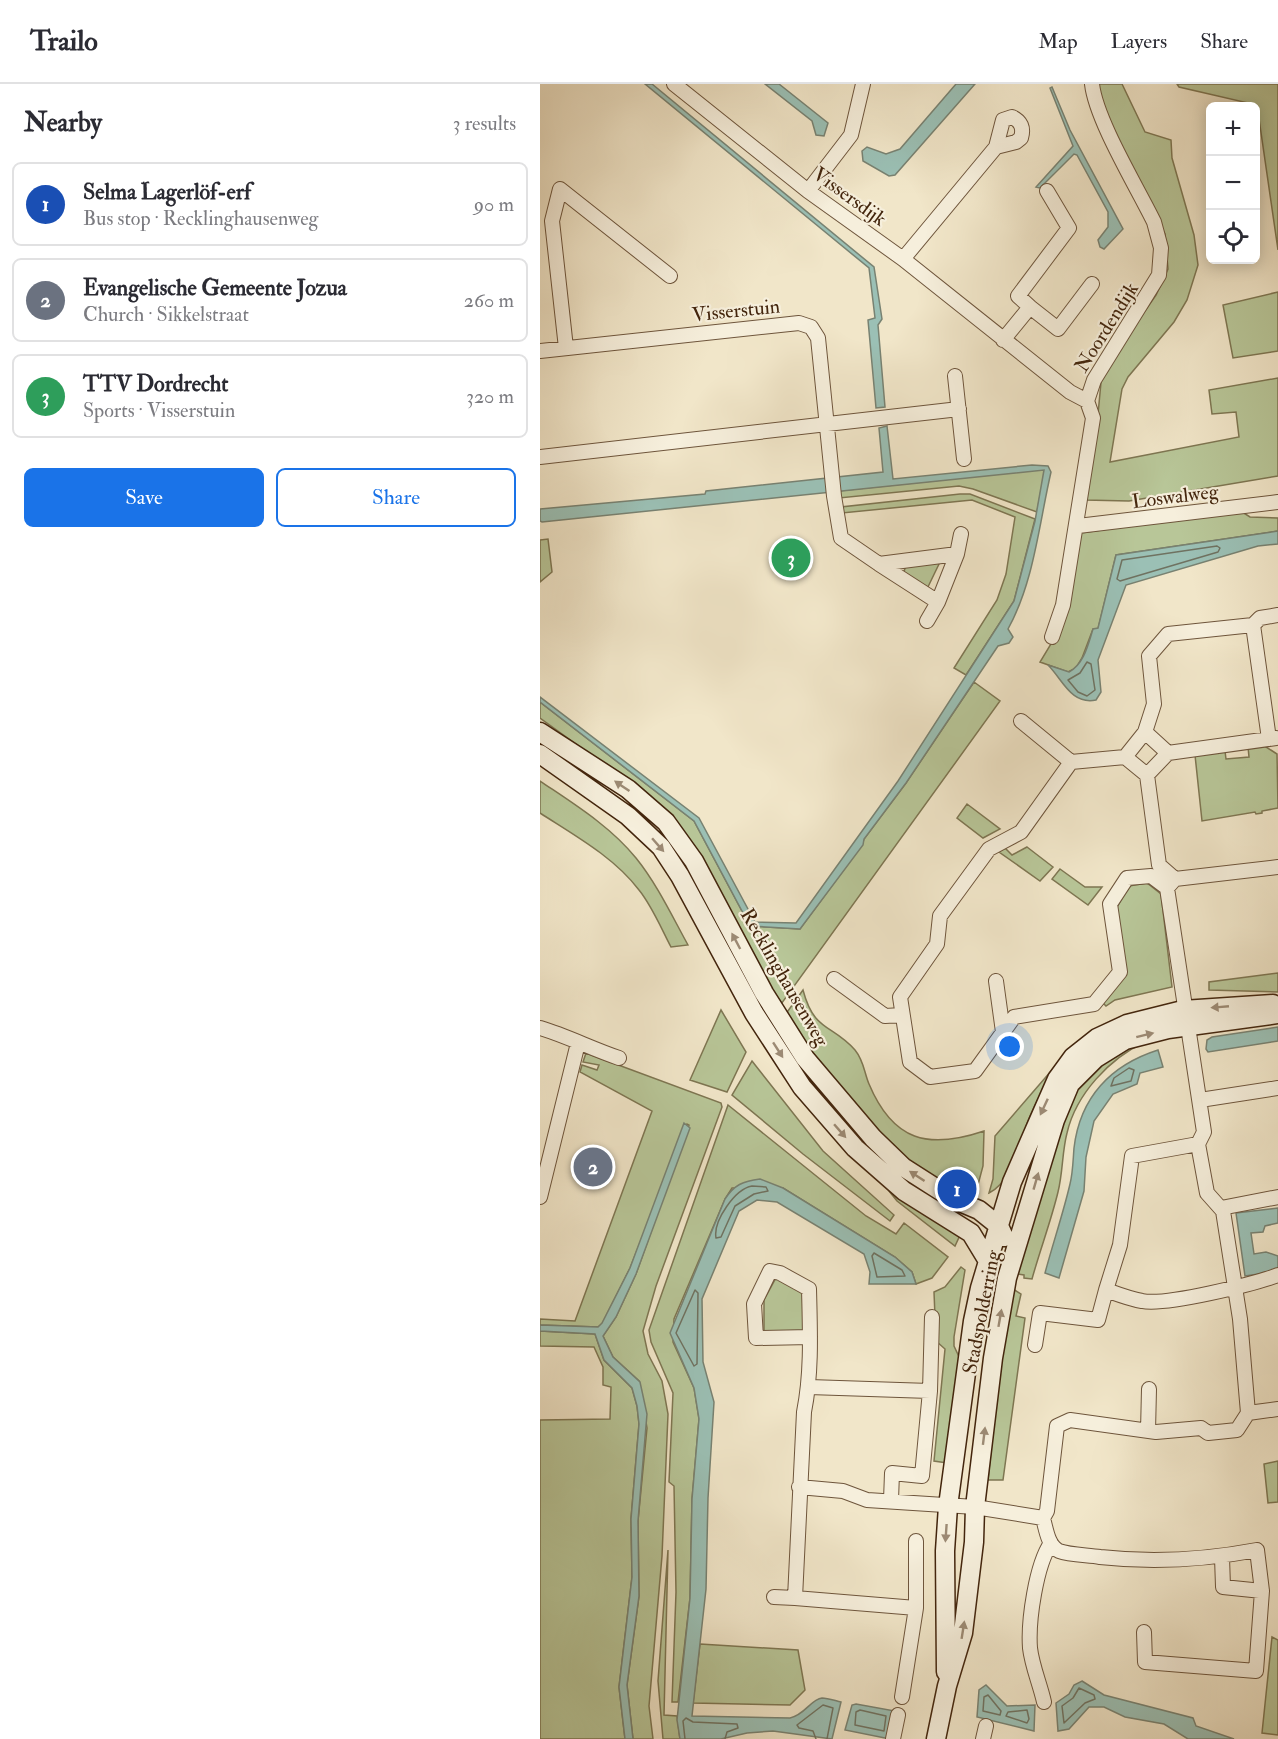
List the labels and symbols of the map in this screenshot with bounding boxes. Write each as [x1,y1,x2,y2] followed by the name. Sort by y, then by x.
[808,161,892,232] street label: Vissersdijk
[1069,277,1144,377] street label: Noordendijk
[691,293,781,328] street label: Visserstuin
[1130,479,1221,514] street label: Loswalweg
[772,536,810,580] pin: 3
[615,780,631,792] one-way arrow
[651,837,664,852] one-way arrow
[735,904,835,1052] street label: Recklinghausenweg
[731,932,741,949] one-way arrow
[1210,1002,1229,1012] one-way arrow
[1136,1029,1154,1039] one-way arrow
[995,1032,1024,1061] your location
[772,1042,783,1058] one-way arrow
[1040,1098,1049,1115] one-way arrow
[833,1123,846,1138] one-way arrow
[574,1144,612,1190] pin: 2
[938,1166,976,1212] pin: 1
[909,1170,925,1181] one-way arrow
[1032,1172,1041,1190] one-way arrow
[957,1247,1007,1376] street label: Stadspolderring
[996,1308,1005,1327] one-way arrow
[979,1426,988,1445] one-way arrow
[941,1523,951,1542] one-way arrow
[959,1620,968,1639] one-way arrow

